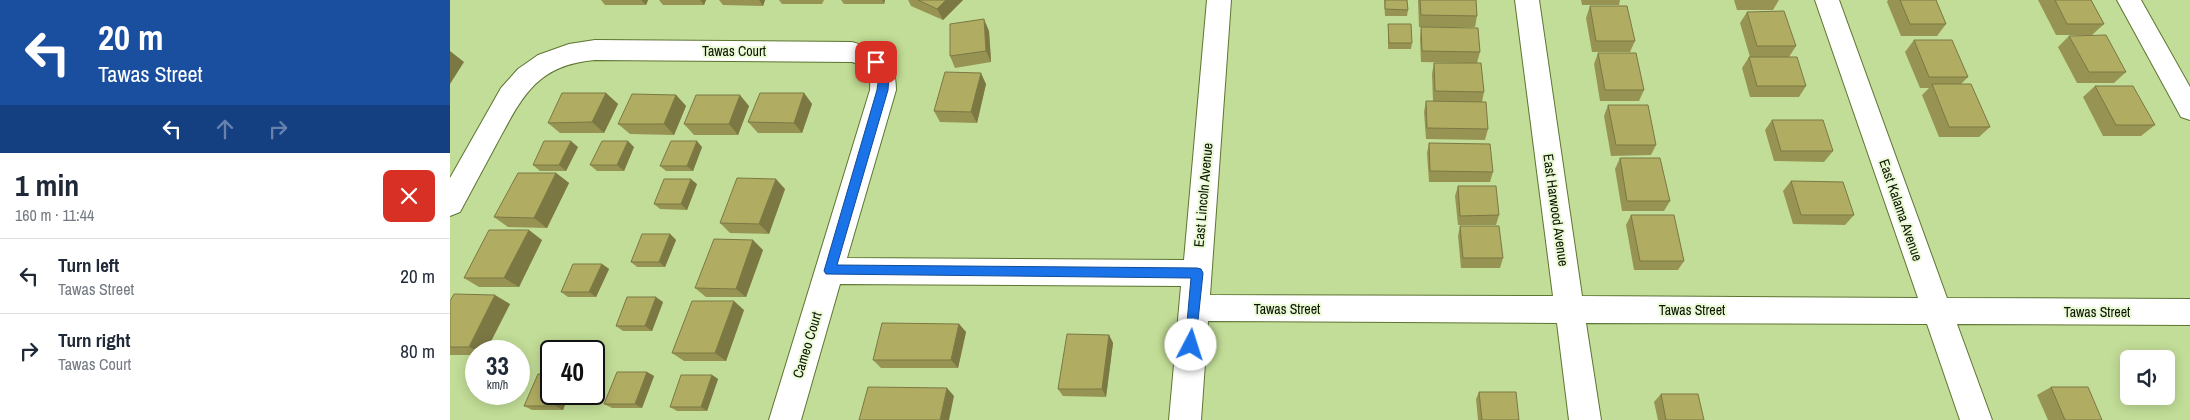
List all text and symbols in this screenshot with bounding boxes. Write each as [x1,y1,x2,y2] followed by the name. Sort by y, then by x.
[98,14,163,61] text: 20 m
[15,20,80,85] icon: left
[855,41,897,83] pin
[702,42,766,60] street label: Tawas Court
[862,48,890,76] icon: arrive
[98,59,203,89] text: Tawas Street
[158,115,186,143] icon: left
[211,115,239,143] icon: ahead
[264,115,292,143] icon: right
[1189,142,1217,248] street label: East Lincoln Avenue
[1539,153,1573,267] street label: East Harwood Avenue
[1875,157,1927,263] street label: East Kalama Avenue
[15,165,79,205] text: 1 min
[383,170,435,222] button: close
[15,204,94,226] text: 160 m · 11:44
[58,252,119,278] text: Turn left
[15,262,43,290] icon: left
[400,263,435,289] text: 20 m
[58,278,134,300] text: Tawas Street
[1254,300,1320,318] street label: Tawas Street
[1659,301,1725,319] street label: Tawas Street
[2064,303,2130,321] street label: Tawas Street
[788,310,826,380] street label: Cameo Court
[1164,318,1216,370] position arrow
[58,327,130,353] text: Turn right
[15,337,43,365] icon: right
[400,338,435,364] text: 80 m
[540,340,605,405] speed limit sign: 40
[486,349,509,383] text: 33
[2120,350,2175,405] map controls
[2120,350,2175,405] button: sound
[58,353,131,375] text: Tawas Court
[487,377,508,393] text: km/h

